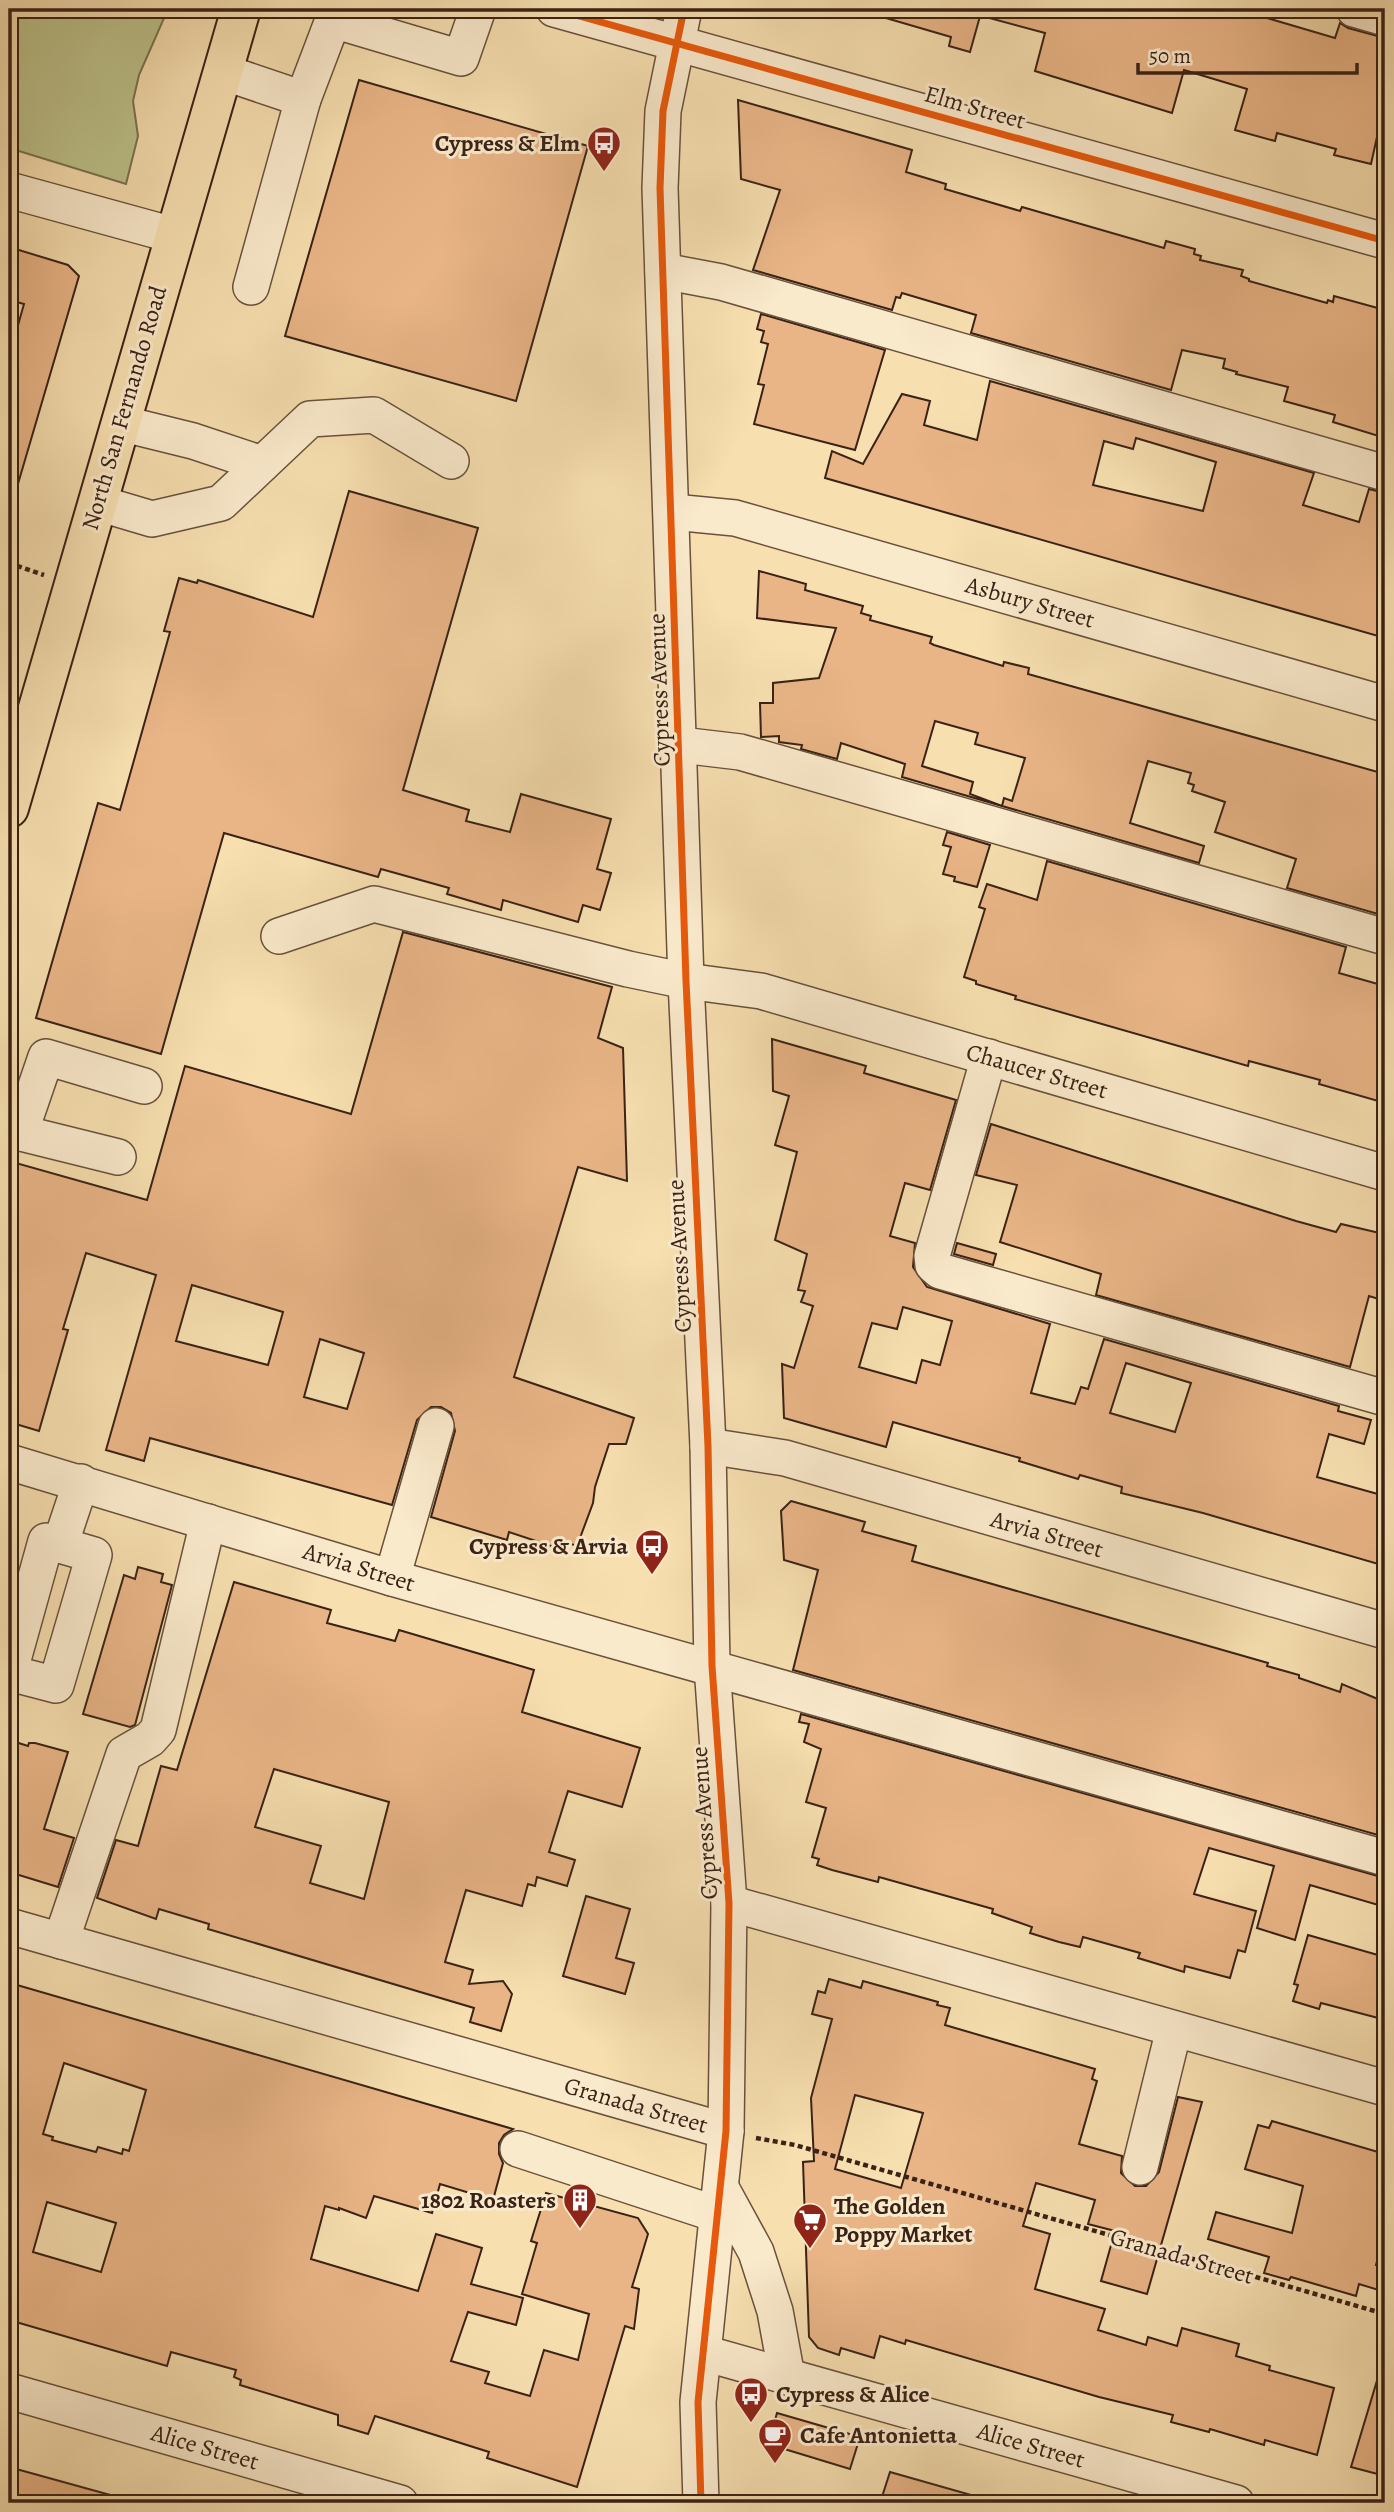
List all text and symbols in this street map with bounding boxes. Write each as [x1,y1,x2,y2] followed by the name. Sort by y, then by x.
[1138,32,1357,76] scale bar
[1149,42,1191,70] text: 50 m
[921,77,1029,137] street label: Elm Street
[585,124,623,173] bus stop icon: Cypress & Elm
[435,127,580,159] place label: Cypress & Elm
[74,282,174,534] street label: North San Fernando Road
[961,568,1098,636] street label: Asbury Street
[640,613,678,767] street label: Cypress Avenue
[963,1036,1111,1106] street label: Chaucer Street
[659,1179,699,1333] street label: Cypress Avenue
[986,1502,1107,1565] street label: Arvia Street
[633,1527,671,1576] bus stop icon: Cypress & Arvia
[469,1530,628,1562] place label: Cypress & Arvia
[298,1535,419,1599] street label: Arvia Street
[683,1745,725,1901] street label: Cypress Avenue
[561,2069,712,2141] street label: Granada Street
[561,2181,599,2230] building icon: 1802 Roasters
[421,2184,556,2216] place label: 1802 Roasters
[834,2190,972,2250] place label: The Golden Poppy Market
[791,2201,829,2250] supermarket icon: The Golden Poppy Market
[1107,2220,1258,2292] street label: Granada Street
[732,2375,770,2424] bus stop icon: Cypress & Alice
[776,2378,930,2410] place label: Cypress & Alice
[973,2414,1089,2476] street label: Alice Street
[147,2416,263,2478] street label: Alice Street
[756,2416,794,2465] cafe icon: Cafe Antonietta
[800,2419,957,2451] place label: Cafe Antonietta

